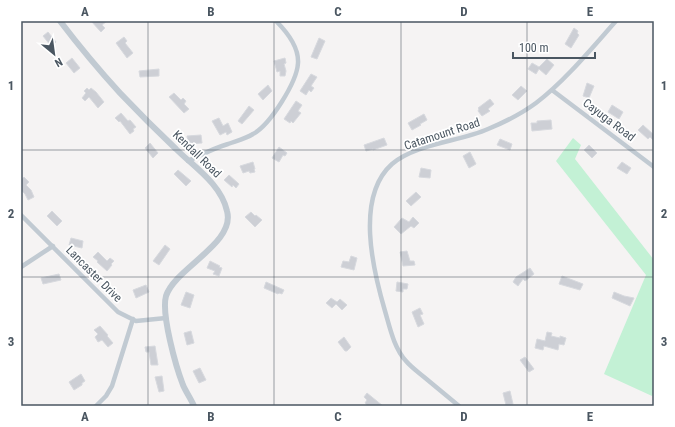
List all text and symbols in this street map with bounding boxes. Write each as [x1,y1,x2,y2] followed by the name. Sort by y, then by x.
[81,4,89,19] text: A
[207,4,215,19] text: B
[334,4,342,19] text: C
[460,4,468,19] text: D
[587,4,594,19] text: E
[34,34,74,74] north arrow
[513,34,595,60] scale bar
[519,41,549,55] text: 100 m
[52,55,65,70] text: N
[8,78,14,93] text: 1
[661,78,667,93] text: 1
[580,96,638,144] street label: Cayuga Road
[402,115,482,153] street label: Catamount Road
[170,127,224,181] street label: Kendall Road
[8,206,15,221] text: 2
[661,206,668,221] text: 2
[63,243,125,305] street label: Lancaster Drive
[8,334,14,349] text: 3
[661,334,667,349] text: 3
[81,409,89,424] text: A
[207,409,215,424] text: B
[334,409,342,424] text: C
[460,409,468,424] text: D
[587,409,594,424] text: E

